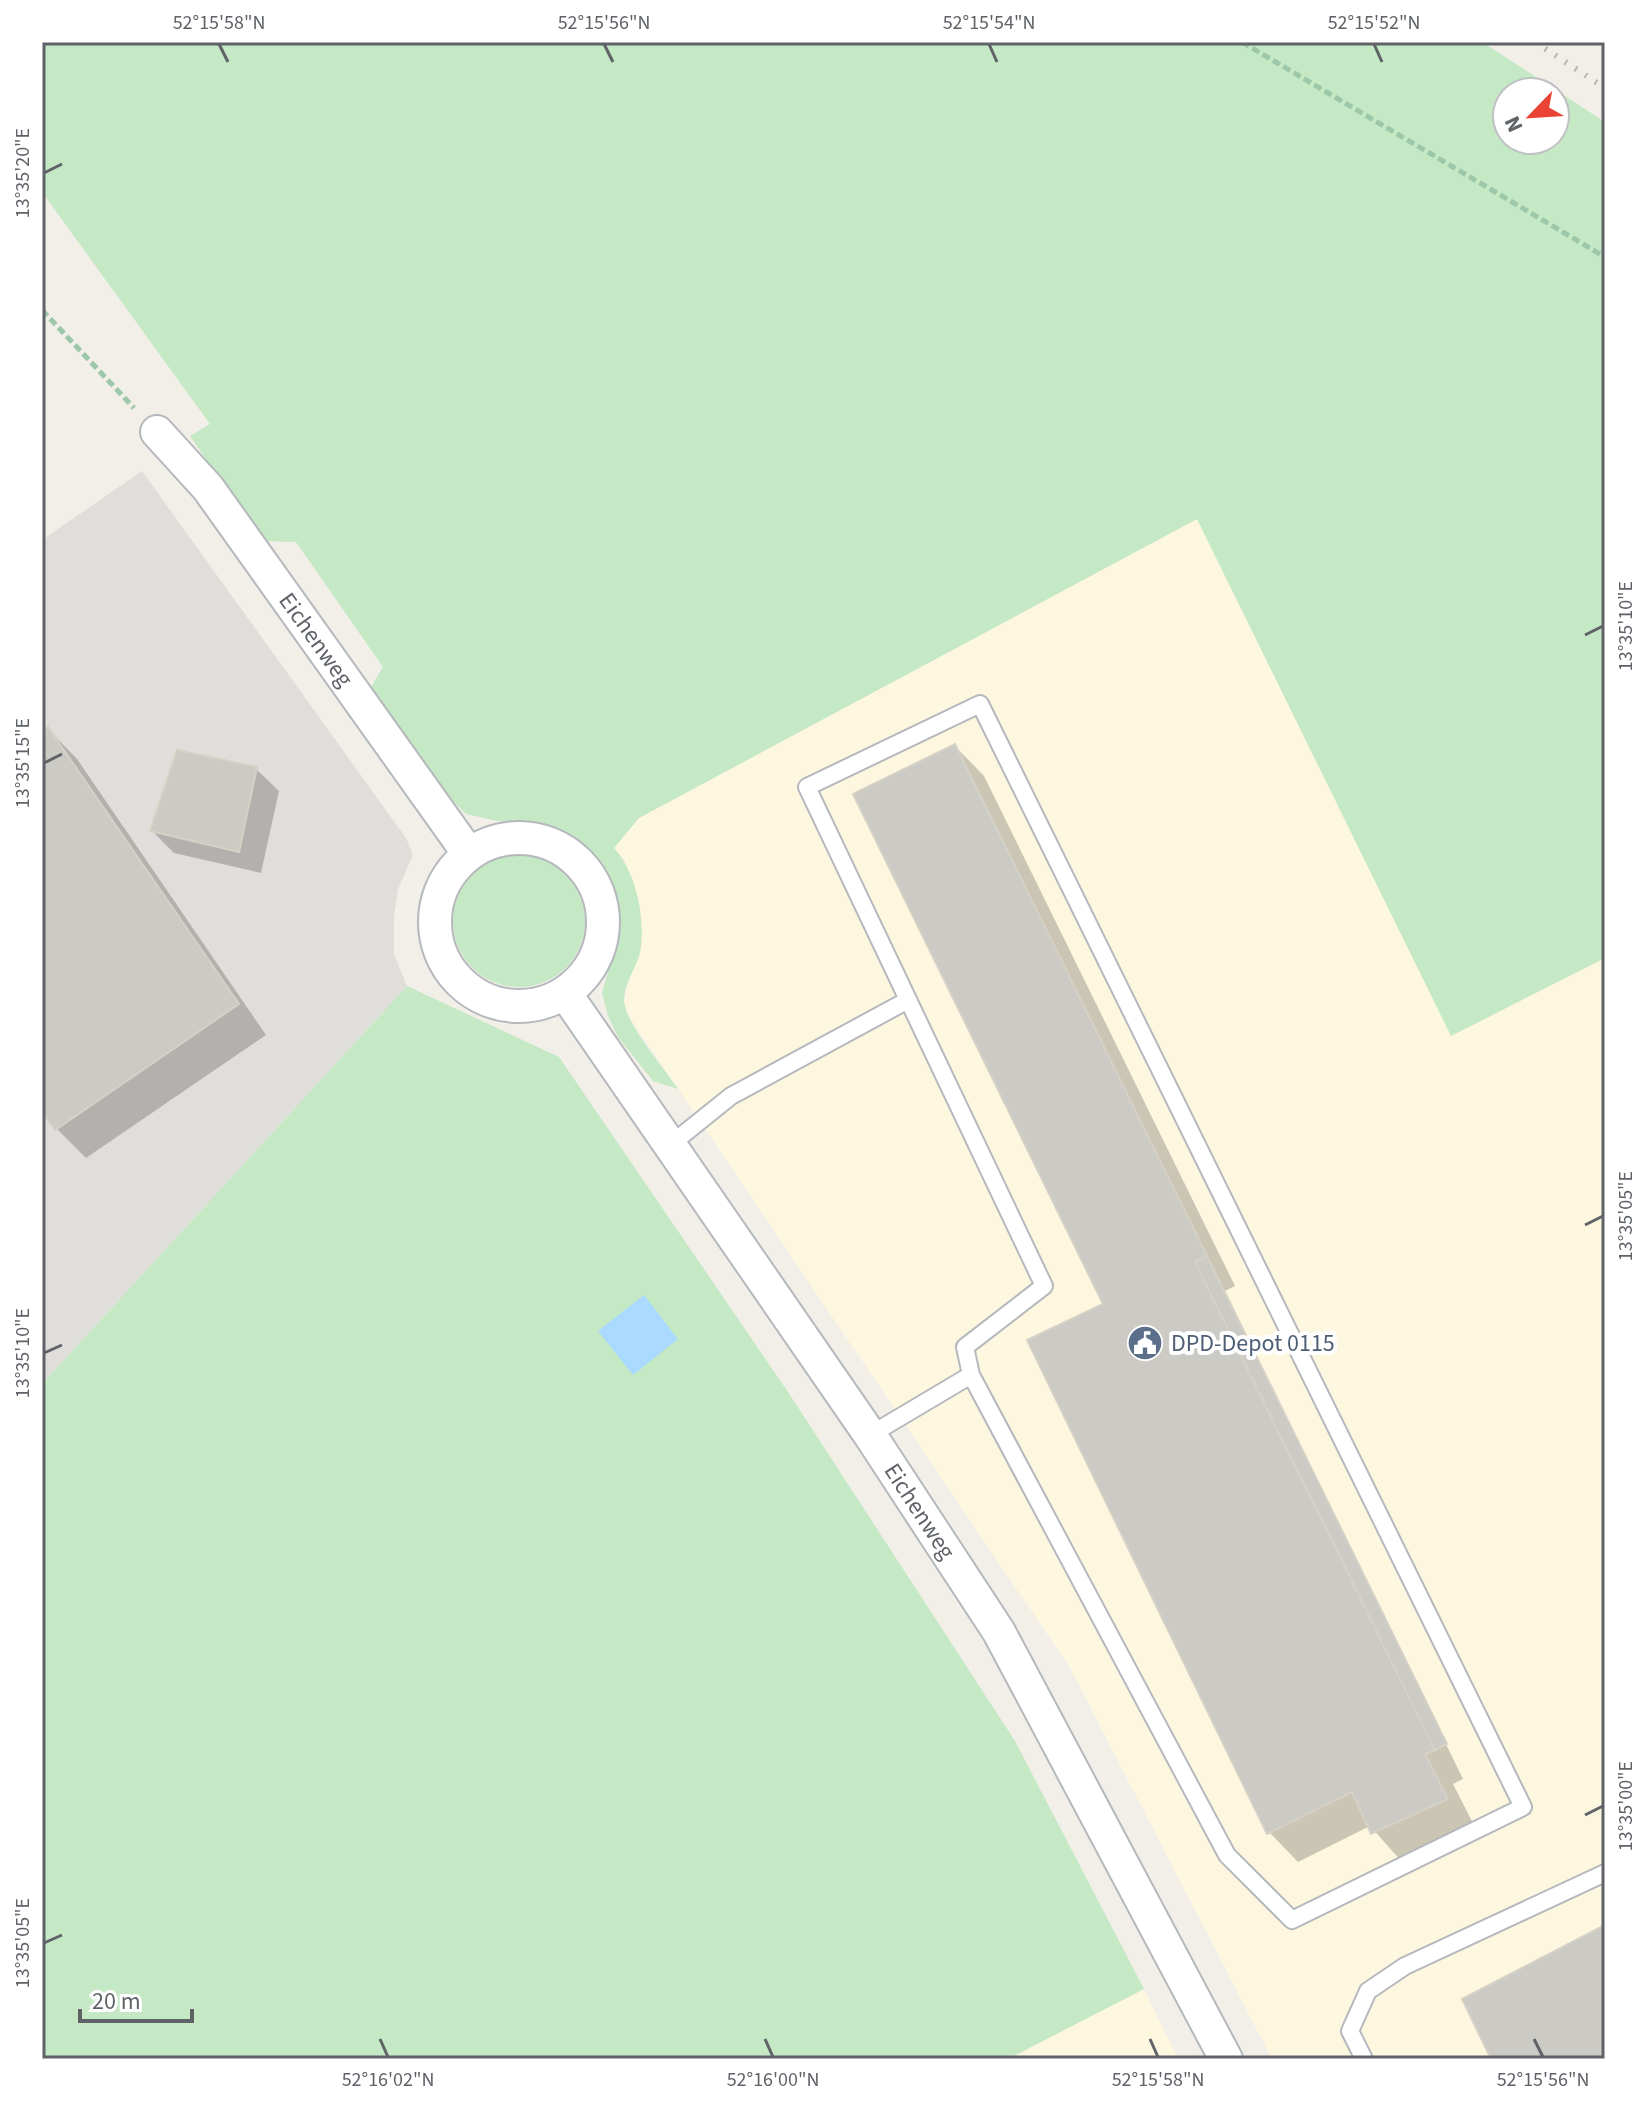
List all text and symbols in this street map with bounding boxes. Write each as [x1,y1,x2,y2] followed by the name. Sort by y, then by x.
[173,9,265,37] text: 52°15'58"N
[558,9,650,37] text: 52°15'56"N
[943,9,1035,37] text: 52°15'54"N
[1328,9,1420,37] text: 52°15'52"N
[1491,76,1571,156] north arrow
[1496,111,1531,137] text: N
[9,128,37,218] text: 13°35'20"E
[1612,581,1640,671] text: 13°35'10"E
[270,585,362,694] street label: Eichenweg
[9,718,37,808] text: 13°35'15"E
[1612,1171,1640,1261] text: 13°35'05"E
[9,1308,37,1398] text: 13°35'10"E
[1126,1324,1164,1362] public building icon: DPD-Depot 0115
[1171,1326,1335,1361] place label: DPD-Depot 0115
[875,1456,964,1566] street label: Eichenweg
[1612,1761,1640,1851] text: 13°35'00"E
[9,1898,37,1988] text: 13°35'05"E
[80,1973,192,2023] scale bar
[92,1984,141,2019] text: 20 m
[342,2066,434,2094] text: 52°16'02"N
[727,2066,819,2094] text: 52°16'00"N
[1112,2066,1204,2094] text: 52°15'58"N
[1497,2066,1589,2094] text: 52°15'56"N

